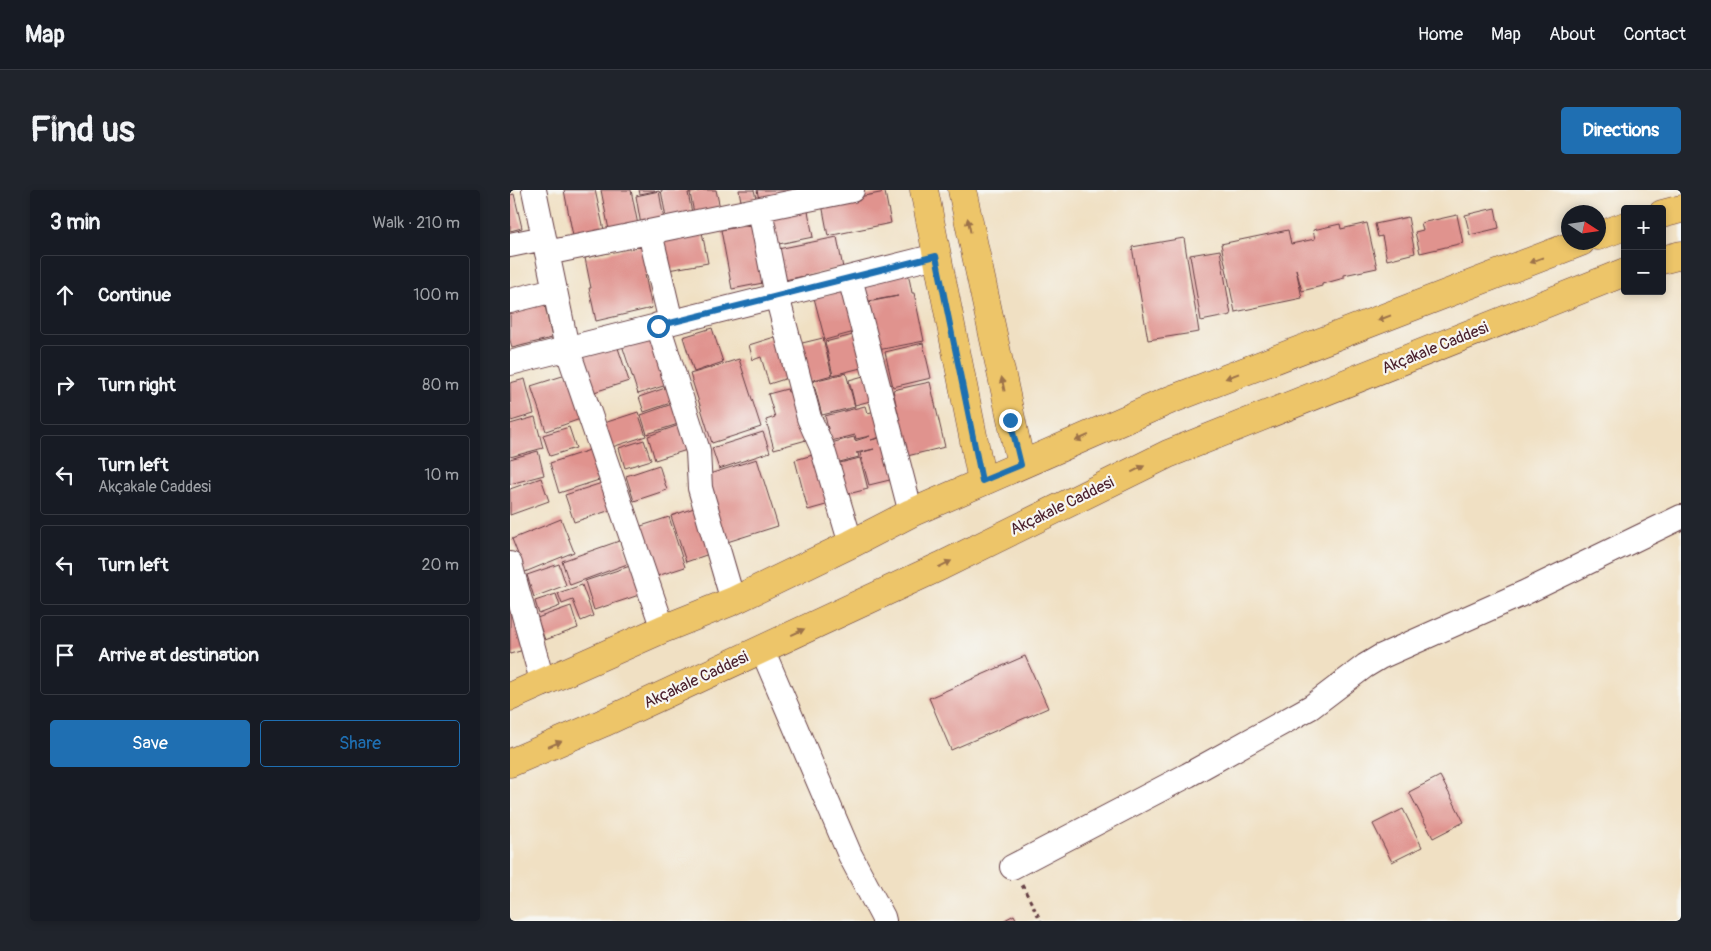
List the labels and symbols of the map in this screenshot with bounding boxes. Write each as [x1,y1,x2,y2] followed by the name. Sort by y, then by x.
[1561,205,1606,250] north arrow
[965,217,973,232] one-way arrow
[1528,256,1543,264] one-way arrow
[1376,314,1391,322] one-way arrow
[647,315,670,338] route start
[1379,317,1491,378] street label: Akçakale Caddesi
[1224,372,1239,380] one-way arrow
[998,375,1006,391] one-way arrow
[999,409,1022,432] route end
[1075,435,1089,443] one-way arrow
[1131,465,1145,473] one-way arrow
[1007,472,1117,540] street label: Akçakale Caddesi
[938,560,952,568] one-way arrow
[791,628,805,636] one-way arrow
[641,647,752,713] street label: Akçakale Caddesi
[548,740,562,748] one-way arrow

